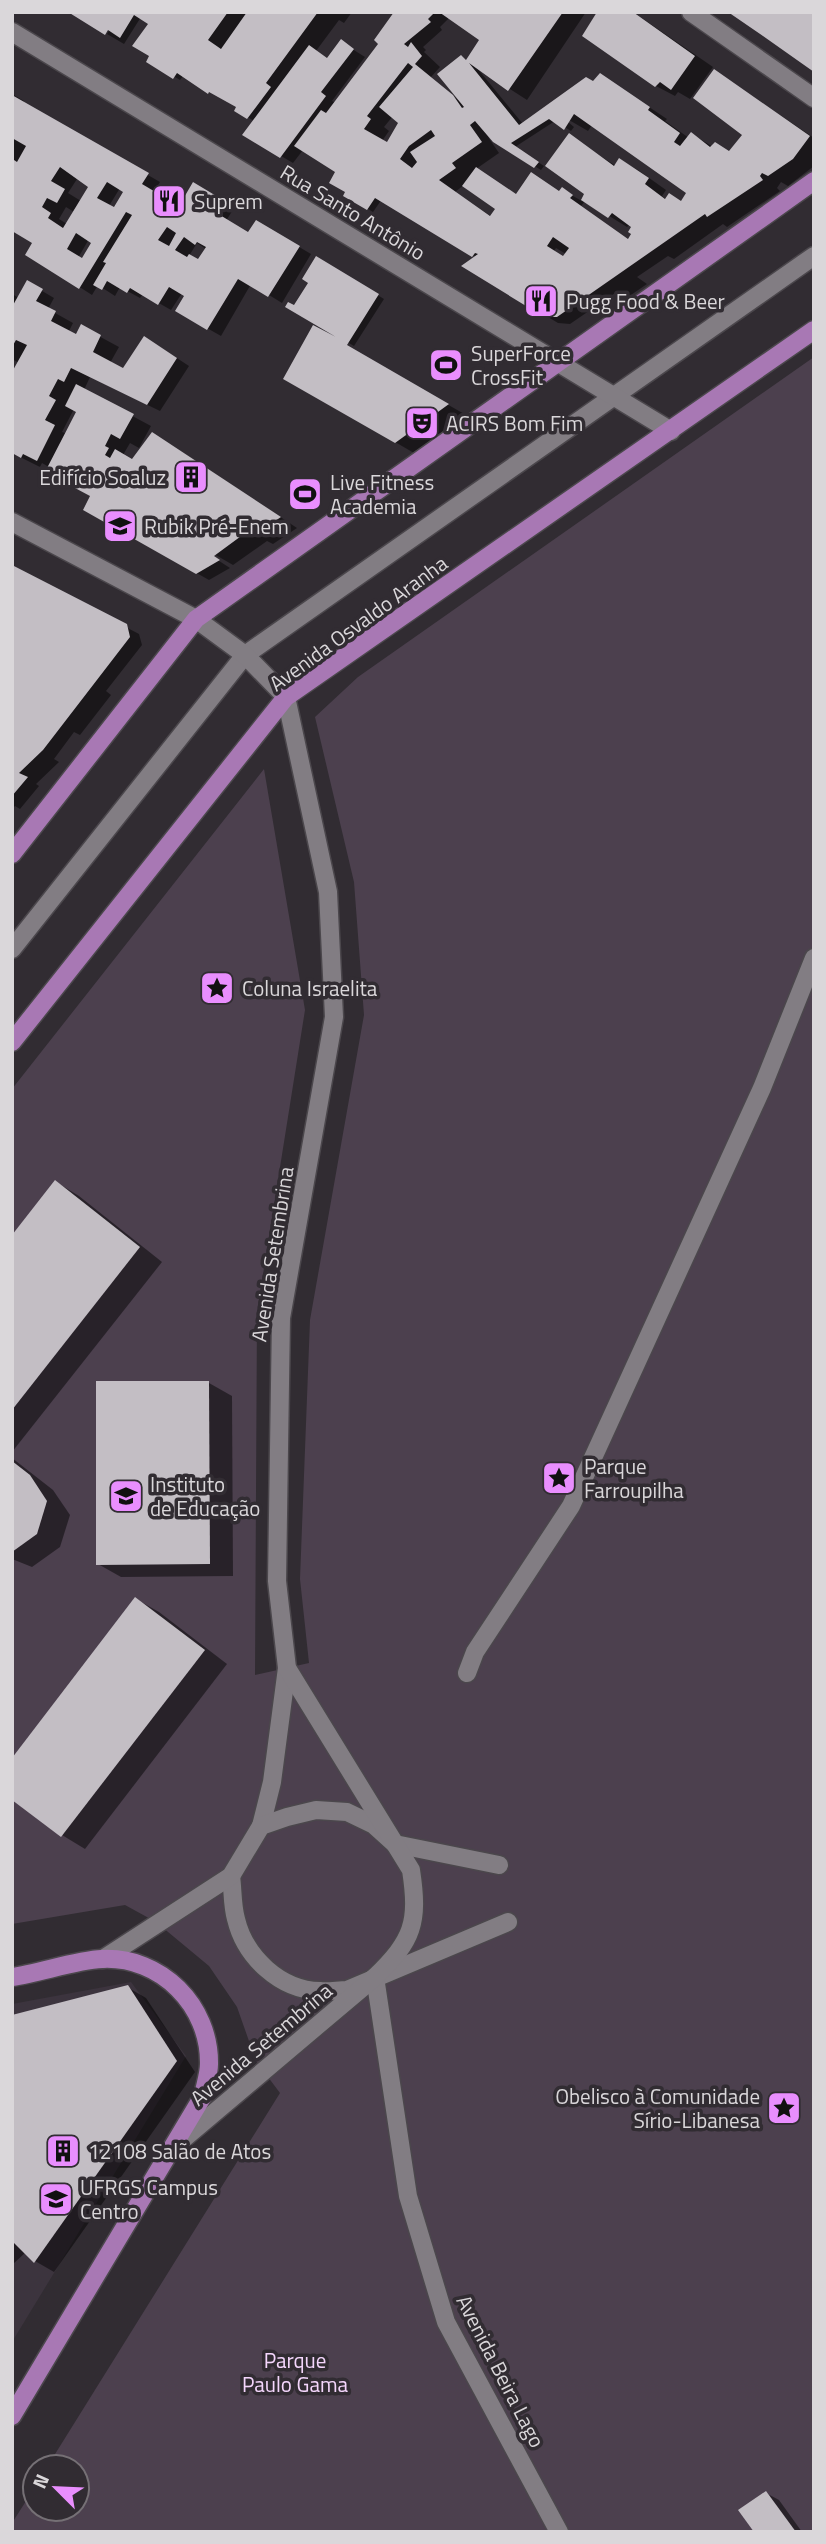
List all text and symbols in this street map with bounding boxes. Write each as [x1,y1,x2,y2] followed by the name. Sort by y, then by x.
[274,156,432,268] street label: Rua Santo Antônio
[150,182,188,220] restaurant icon: Suprem
[194,185,263,217] place label: Suprem
[522,282,560,320] restaurant icon: Pugg Food & Beer
[566,285,725,317] place label: Pugg Food & Beer
[471,337,571,393] place label: SuperForce CrossFit
[427,346,465,384] sports icon: SuperForce CrossFit
[403,404,441,442] theatre icon: ACIRS Bom Fim
[446,407,583,439] place label: ACIRS Bom Fim
[172,458,210,496] building icon: Edifício Soaluz
[39,461,166,493] place label: Edifício Soaluz
[330,466,434,522] place label: Live Fitness Academia
[286,475,324,513] sports icon: Live Fitness Academia
[101,507,139,545] school or university icon: Rubik Pré-Enem
[144,510,289,542] place label: Rubik Pré-Enem
[262,547,454,699] street label: Avenida Osvaldo Aranha
[198,969,236,1007] place icon: Coluna Israelita
[242,972,378,1004] place label: Coluna Israelita
[242,1164,302,1344] street label: Avenida Setembrina
[584,1450,684,1506] place label: Parque Farroupilha
[540,1459,578,1497] place icon: Parque Farroupilha
[150,1468,260,1524] place label: Instituto de Educação
[107,1477,145,1515] school or university icon: Instituto de Educação
[183,1975,339,2113] street label: Avenida Setembrina
[555,2080,760,2136] place label: Obelisco à Comunidade Sírio-Libanesa
[765,2089,803,2127] place icon: Obelisco à Comunidade Sírio-Libanesa
[44,2132,82,2170] building icon: 12108 Salão de Atos
[88,2135,271,2167] place label: 12108 Salão de Atos
[80,2171,218,2227] place label: UFRGS Campus Centro
[37,2180,75,2218] school or university icon: UFRGS Campus Centro
[449,2289,553,2453] street label: Avenida Beira Lago
[242,2344,349,2400] park label: Parque Paulo Gama
[21,2453,91,2523] north arrow
[24,2469,56,2493] text: N

